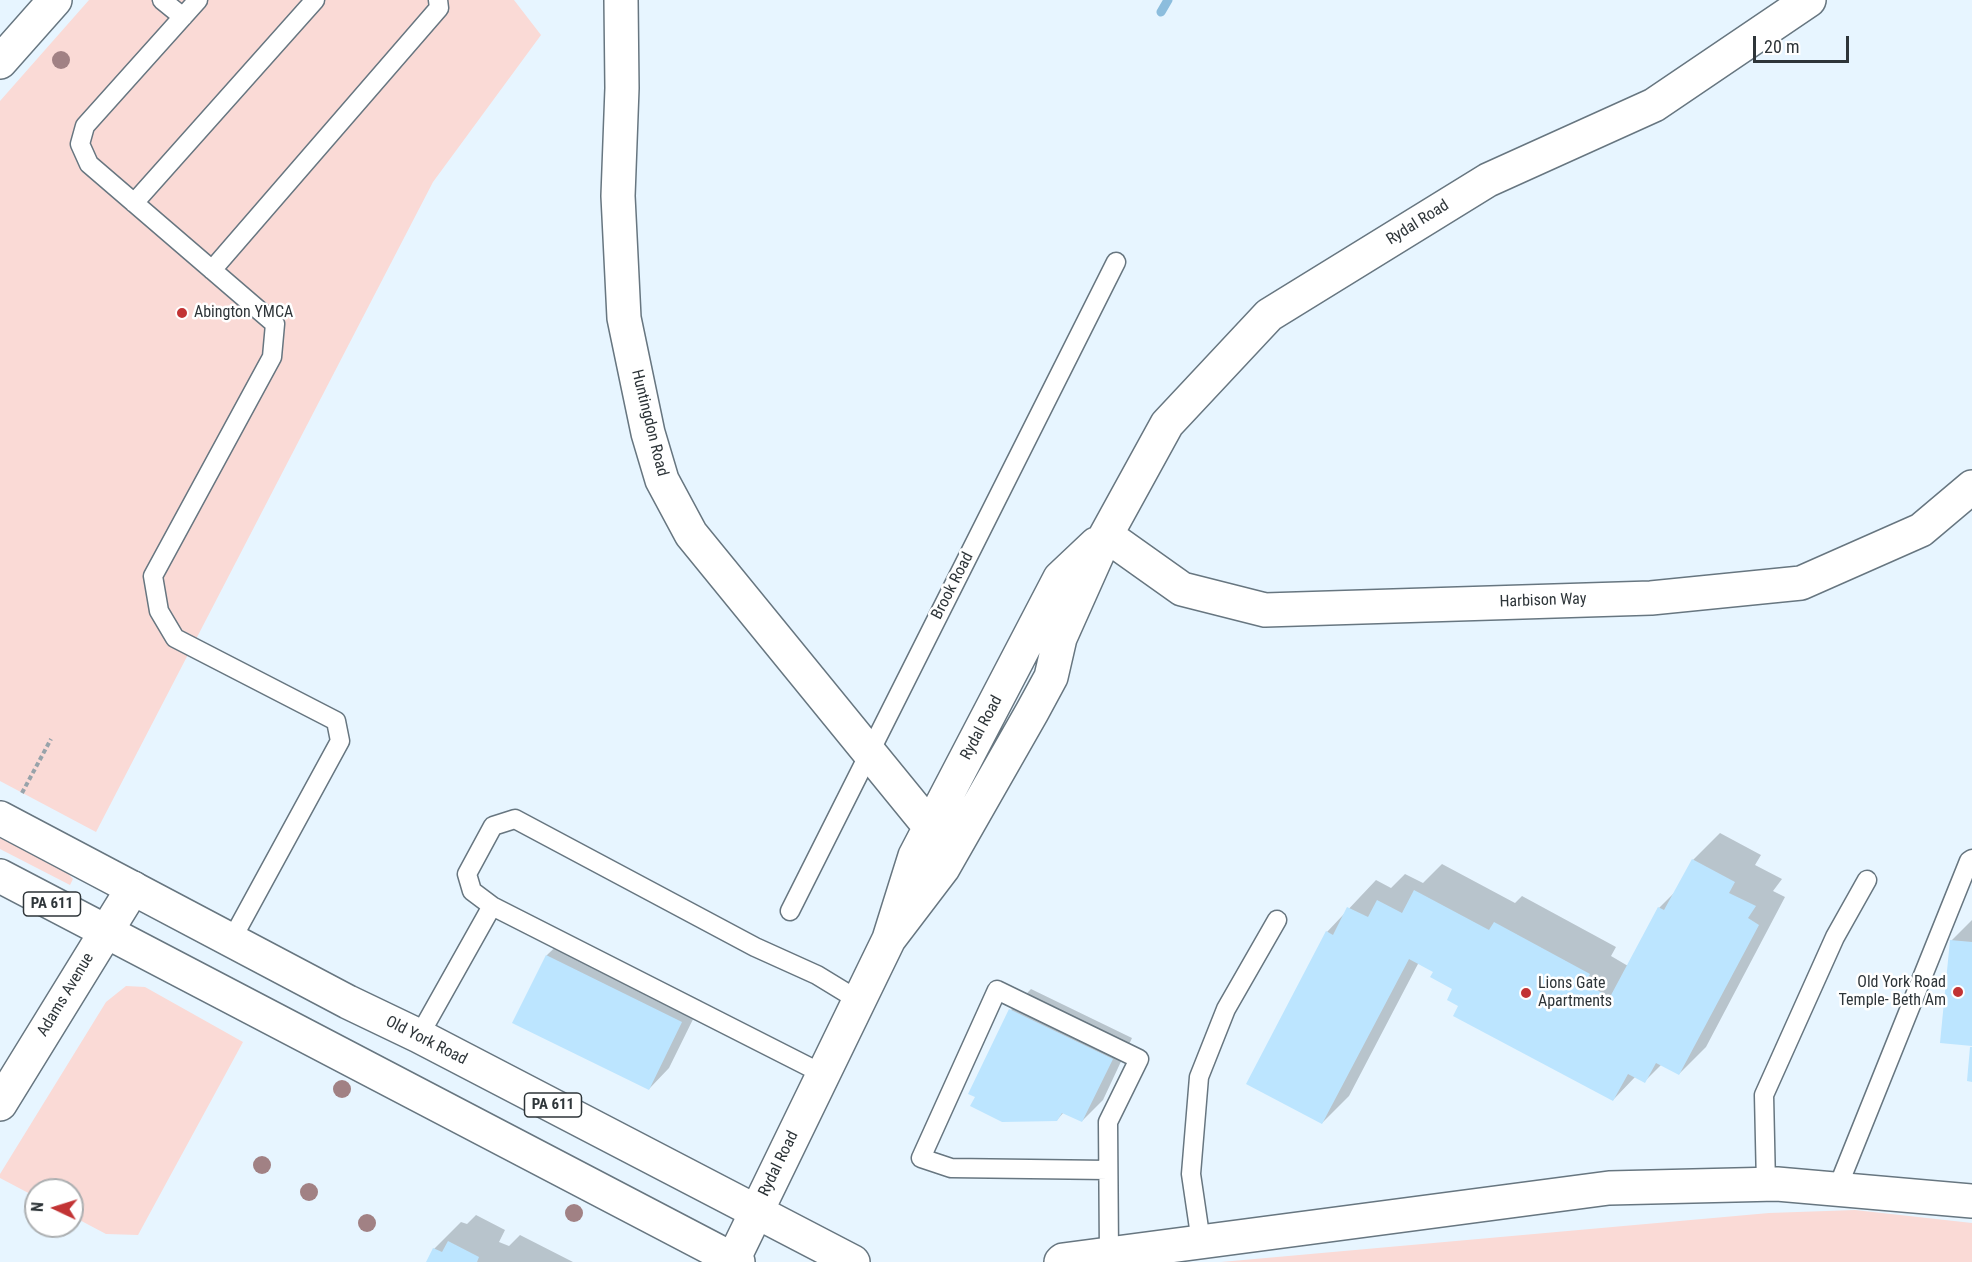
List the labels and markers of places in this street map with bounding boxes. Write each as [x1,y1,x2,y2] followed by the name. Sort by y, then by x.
[194,303,293,323] place label: Abington YMCA
[175,306,189,320] marker: Abington YMCA
[1839,973,1946,1011] place label: Old York Road Temple- Beth Am
[1538,974,1612,1012] place label: Lions Gate Apartments
[1951,985,1965,999] marker: Old York Road Temple- Beth Am
[1519,986,1533,1000] marker: Lions Gate Apartments

